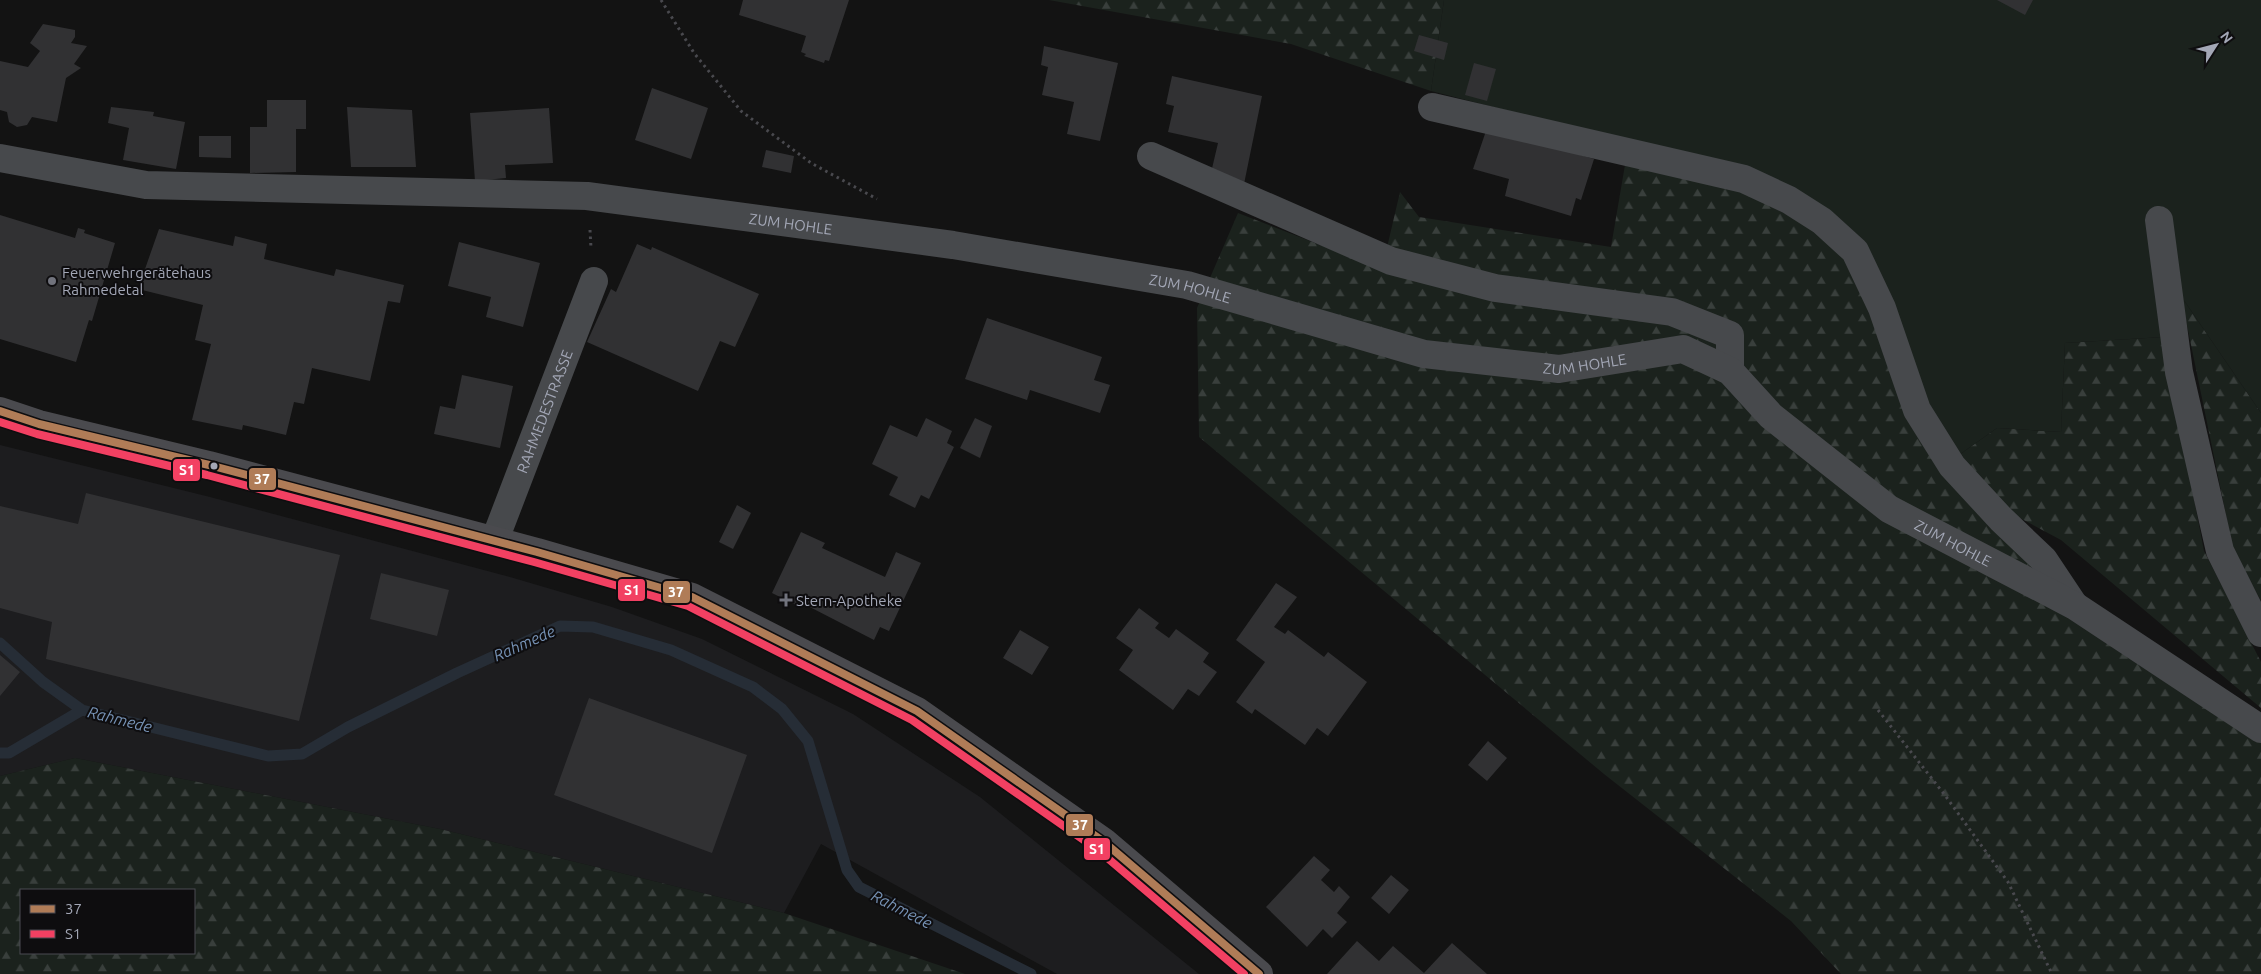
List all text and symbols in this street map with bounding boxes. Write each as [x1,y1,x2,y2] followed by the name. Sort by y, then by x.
[2191,20,2241,70] north arrow
[2217,28,2236,46] text: N
[748,209,833,237] street label: ZUM HOHLE
[62,264,211,298] place label: Feuerwehrgerätehaus Rahmedetal
[1148,270,1233,306] street label: ZUM HOHLE
[46,275,58,287] marker: Feuerwehrgerätehaus Rahmedetal
[513,347,575,475] street label: RAHMEDESTRASSE
[1542,350,1627,378] street label: ZUM HOHLE
[172,458,201,482] line badge: S1
[209,461,219,471] unlabelled marker
[179,462,195,478] text: S1
[248,467,277,491] line badge: 37
[254,471,270,487] text: 37
[1912,516,1994,569] street label: ZUM HOHLE
[617,578,646,602] line badge: S1
[662,580,691,604] line badge: 37
[624,582,640,598] text: S1
[668,584,684,600] text: 37
[796,592,902,609] place label: Stern-Apotheke
[780,594,792,606] marker: Stern-Apotheke
[490,621,558,665] water label: Rahmede
[86,702,154,736] water label: Rahmede
[1065,813,1094,837] line badge: 37
[1072,817,1088,833] text: 37
[1083,837,1111,861] line badge: S1
[1089,841,1105,857] text: S1
[869,886,935,932] water label: Rahmede
[20,889,195,954] legend
[65,900,82,917] text: 37
[65,925,81,942] text: S1

